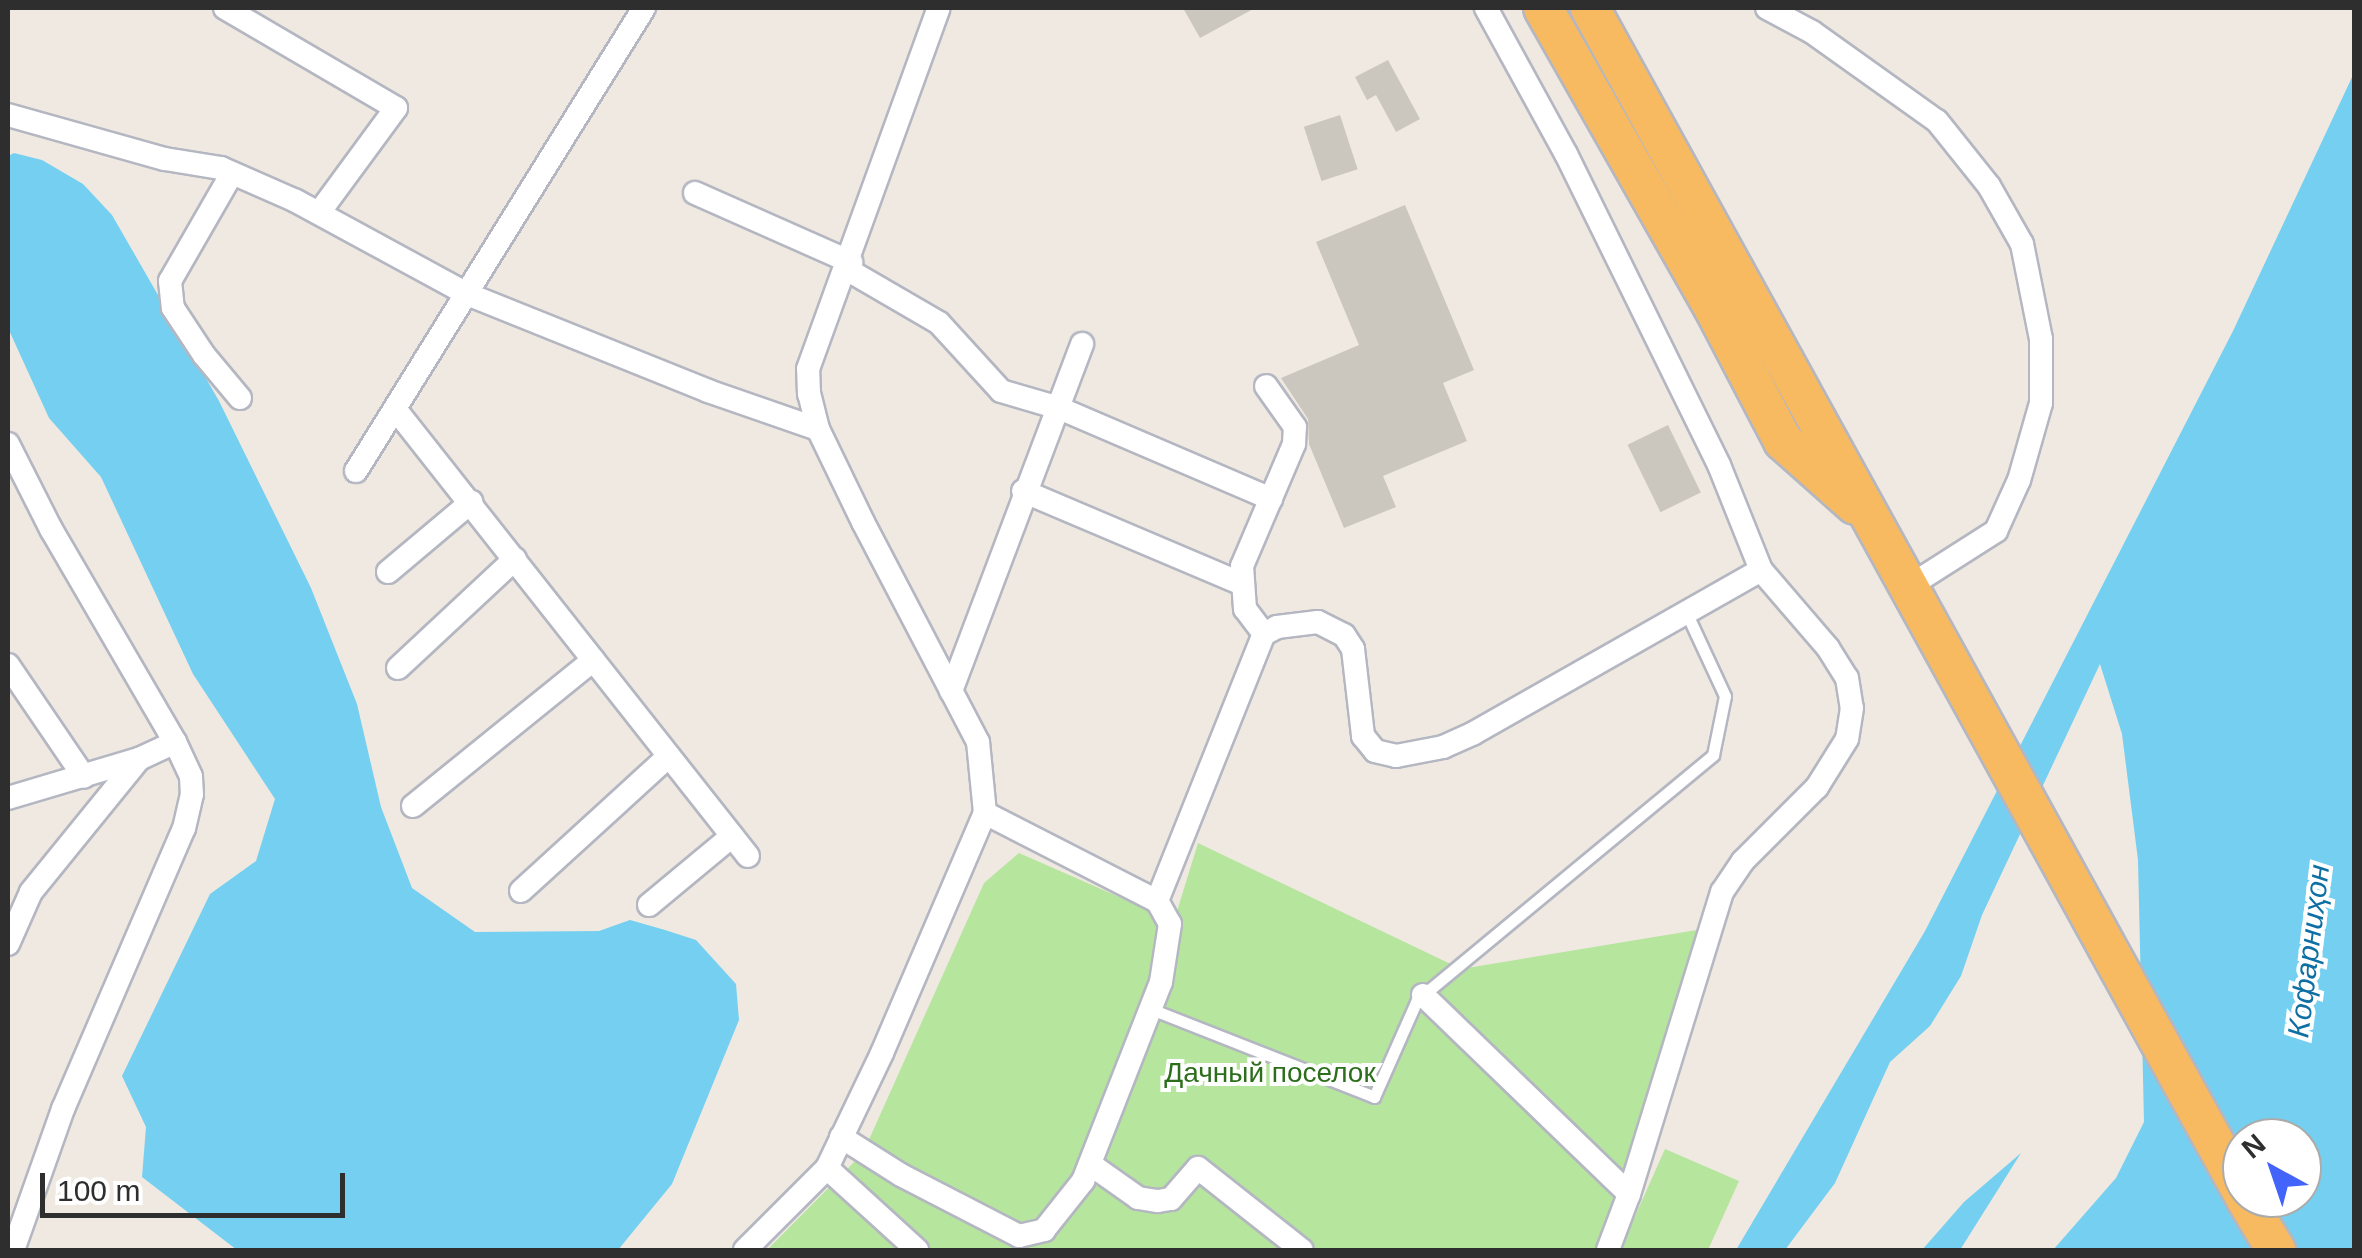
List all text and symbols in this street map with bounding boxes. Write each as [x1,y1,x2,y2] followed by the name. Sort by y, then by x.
[2281,862,2337,1040] water label: Кофарниҳон
[1164,1056,1376,1090] park label: Дачный поселок
[2222,1118,2322,1218] north arrow
[2236,1128,2271,1165] text: N
[45,1153,350,1215] scale bar
[57,1174,140,1207] text: 100 m

